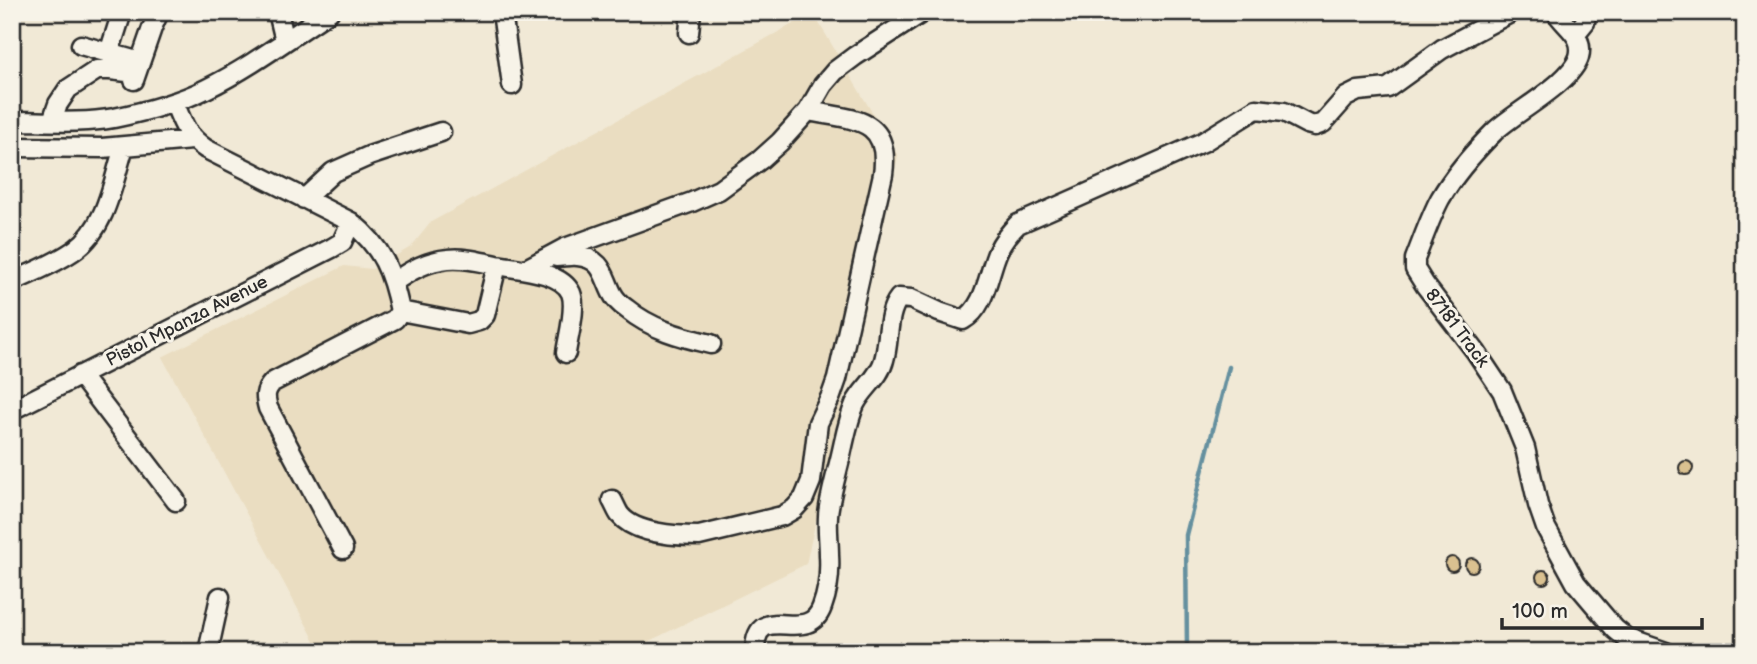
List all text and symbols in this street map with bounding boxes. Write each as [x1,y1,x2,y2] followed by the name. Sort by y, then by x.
[103,271,272,371] street label: Pistol Mpanza Avenue
[1421,285,1493,371] street label: 87181 Track
[1502,587,1701,631] scale bar
[1512,599,1568,624] text: 100 m

